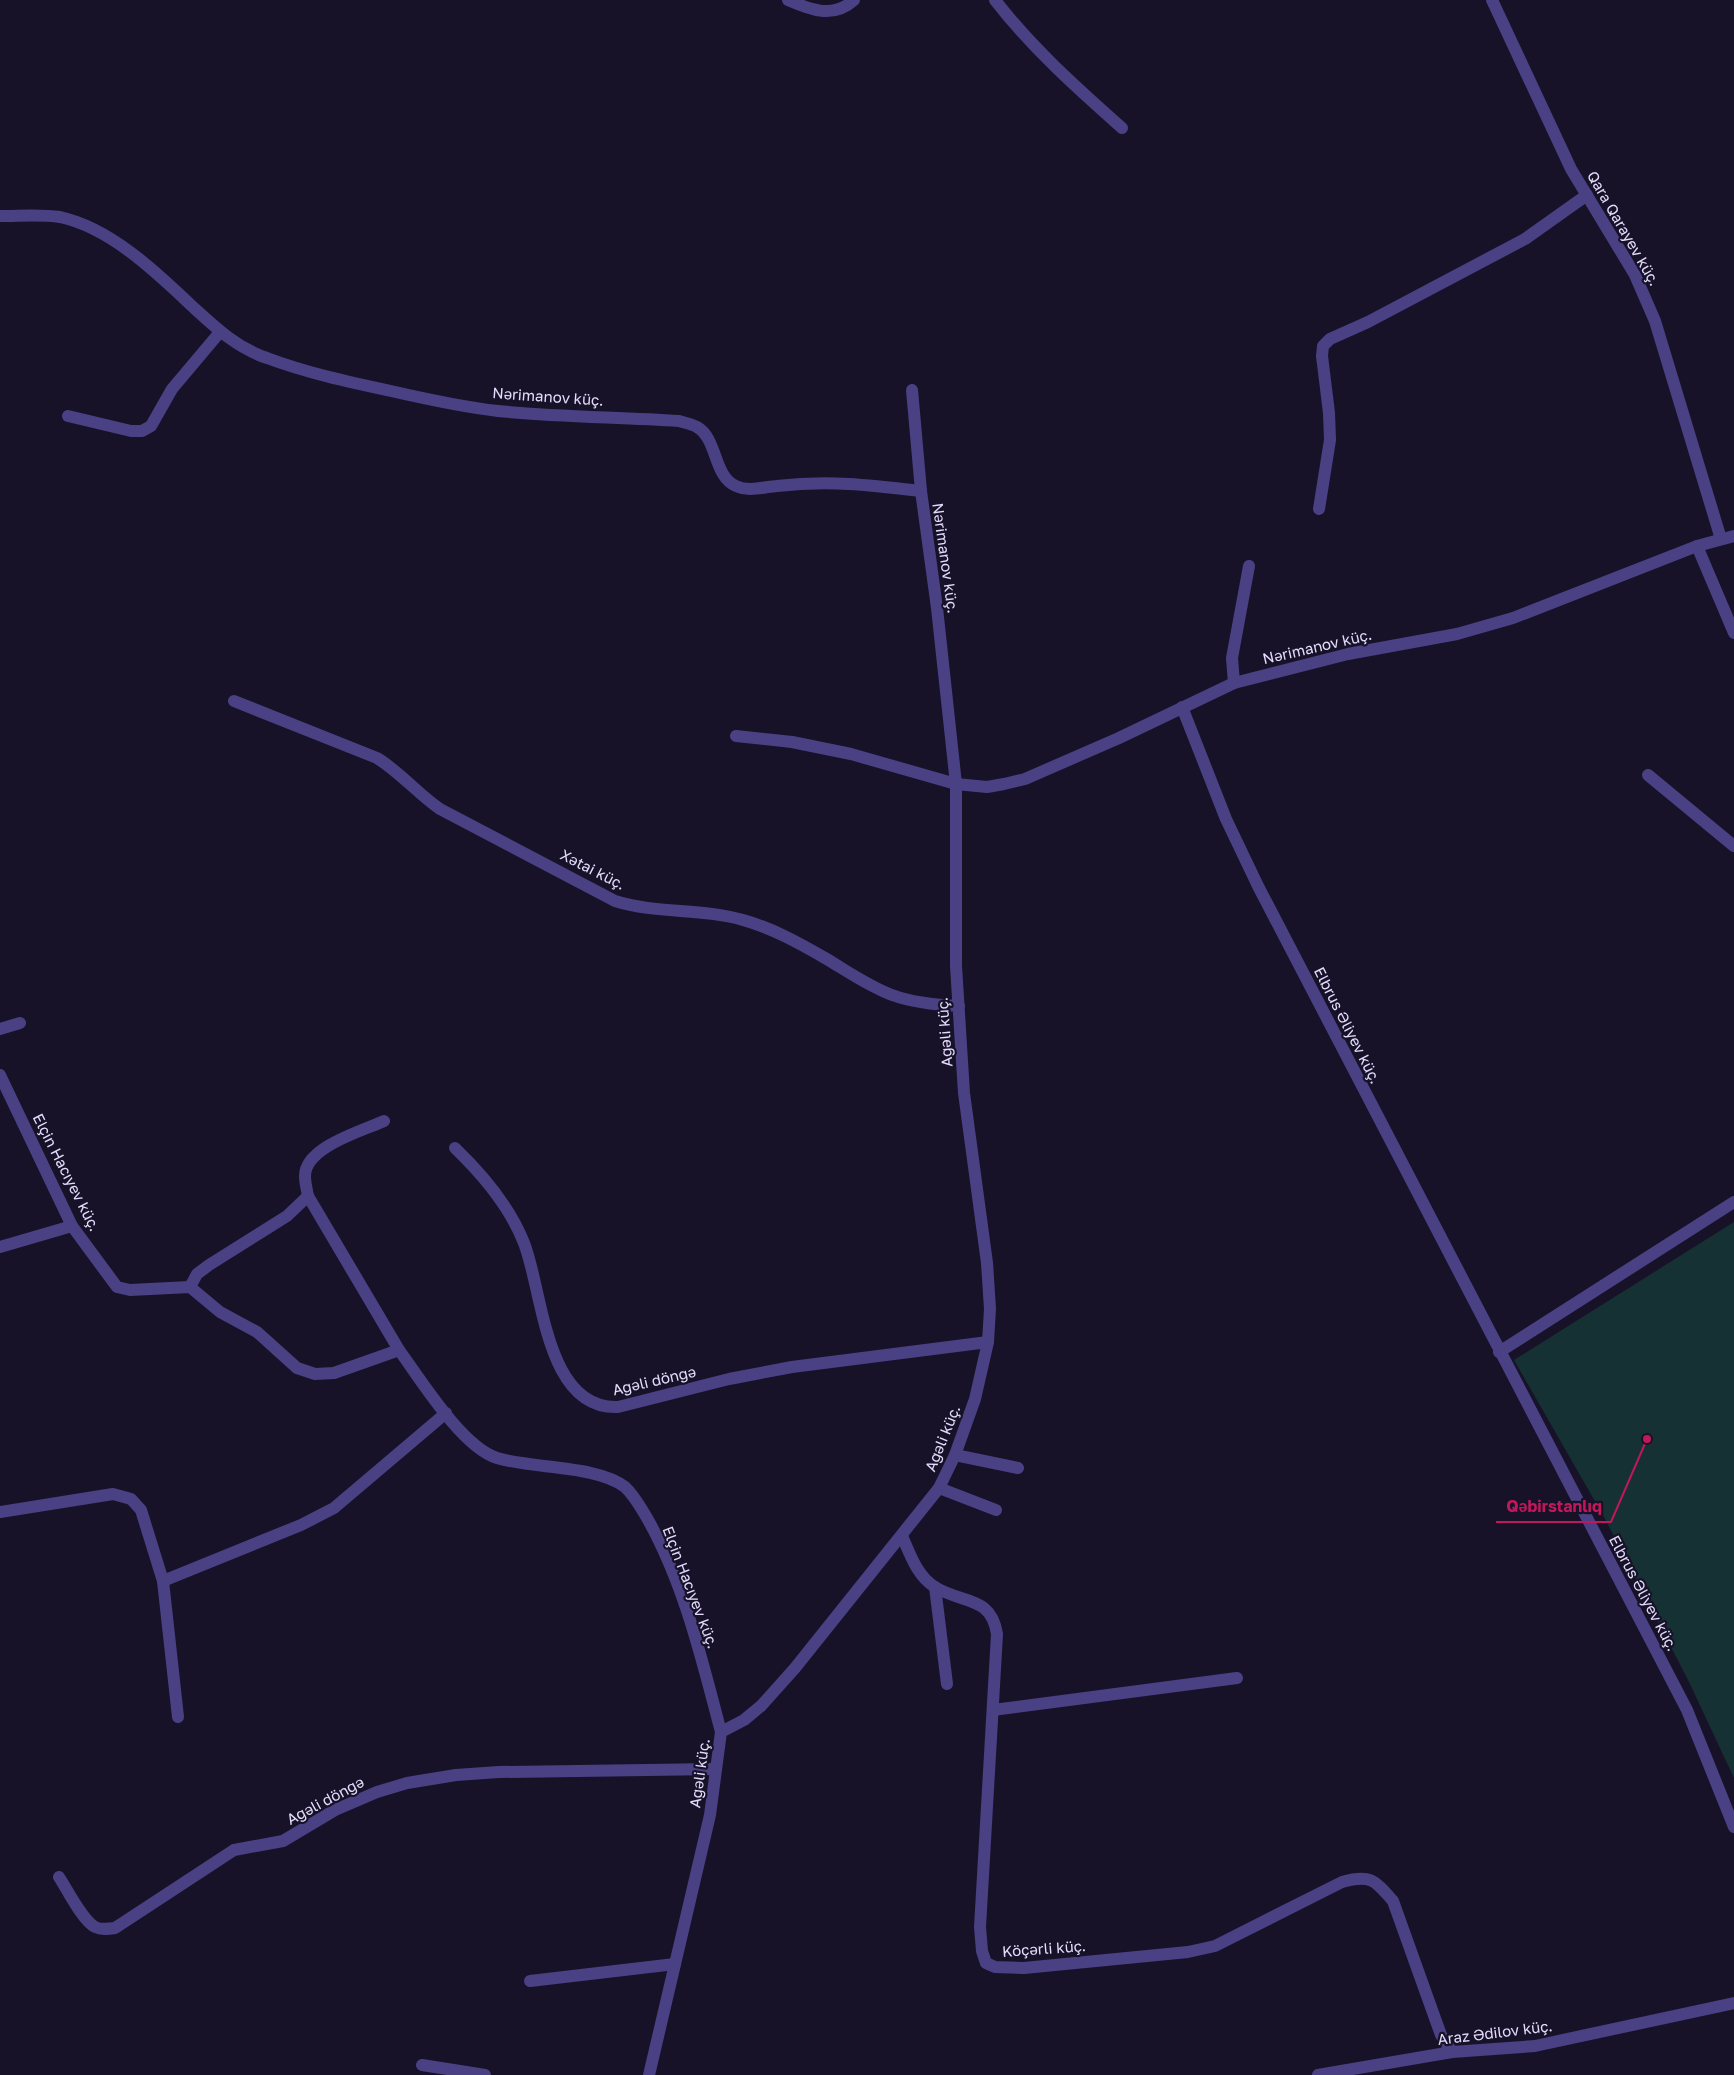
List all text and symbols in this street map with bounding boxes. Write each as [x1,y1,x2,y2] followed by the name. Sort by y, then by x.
[1584,167,1664,289] street label: Qara Qarayev küç.
[492,383,604,409] street label: Nərimanov küç.
[929,502,963,614] street label: Nərimanov küç.
[1261,625,1373,667] street label: Nərimanov küç.
[558,845,628,893] street label: Xətai küç.
[1311,964,1385,1086] street label: Elbrus Əliyev küç.
[933,996,955,1068] street label: Ağəli küç.
[30,1110,104,1234] street label: Elçin Hacıyev küç.
[611,1362,697,1398] street label: Ağəli döngə
[921,1402,963,1474] street label: Ağəli küç.
[1496,1491,1611,1522] callout: Qəbirstanlıq
[1506,1496,1602,1516] text: Qəbirstanlıq
[659,1523,723,1651] street label: Elçin Hacıyev küç.
[1606,1532,1682,1654] street label: Elbrus Əliyev küç.
[685,1737,713,1809] street label: Ağəli küç.
[283,1772,367,1828] street label: Ağəli döngə
[1002,1936,1086,1960] street label: Köçərli küç.
[1437,2016,1553,2048] street label: Araz Ədilov küç.

